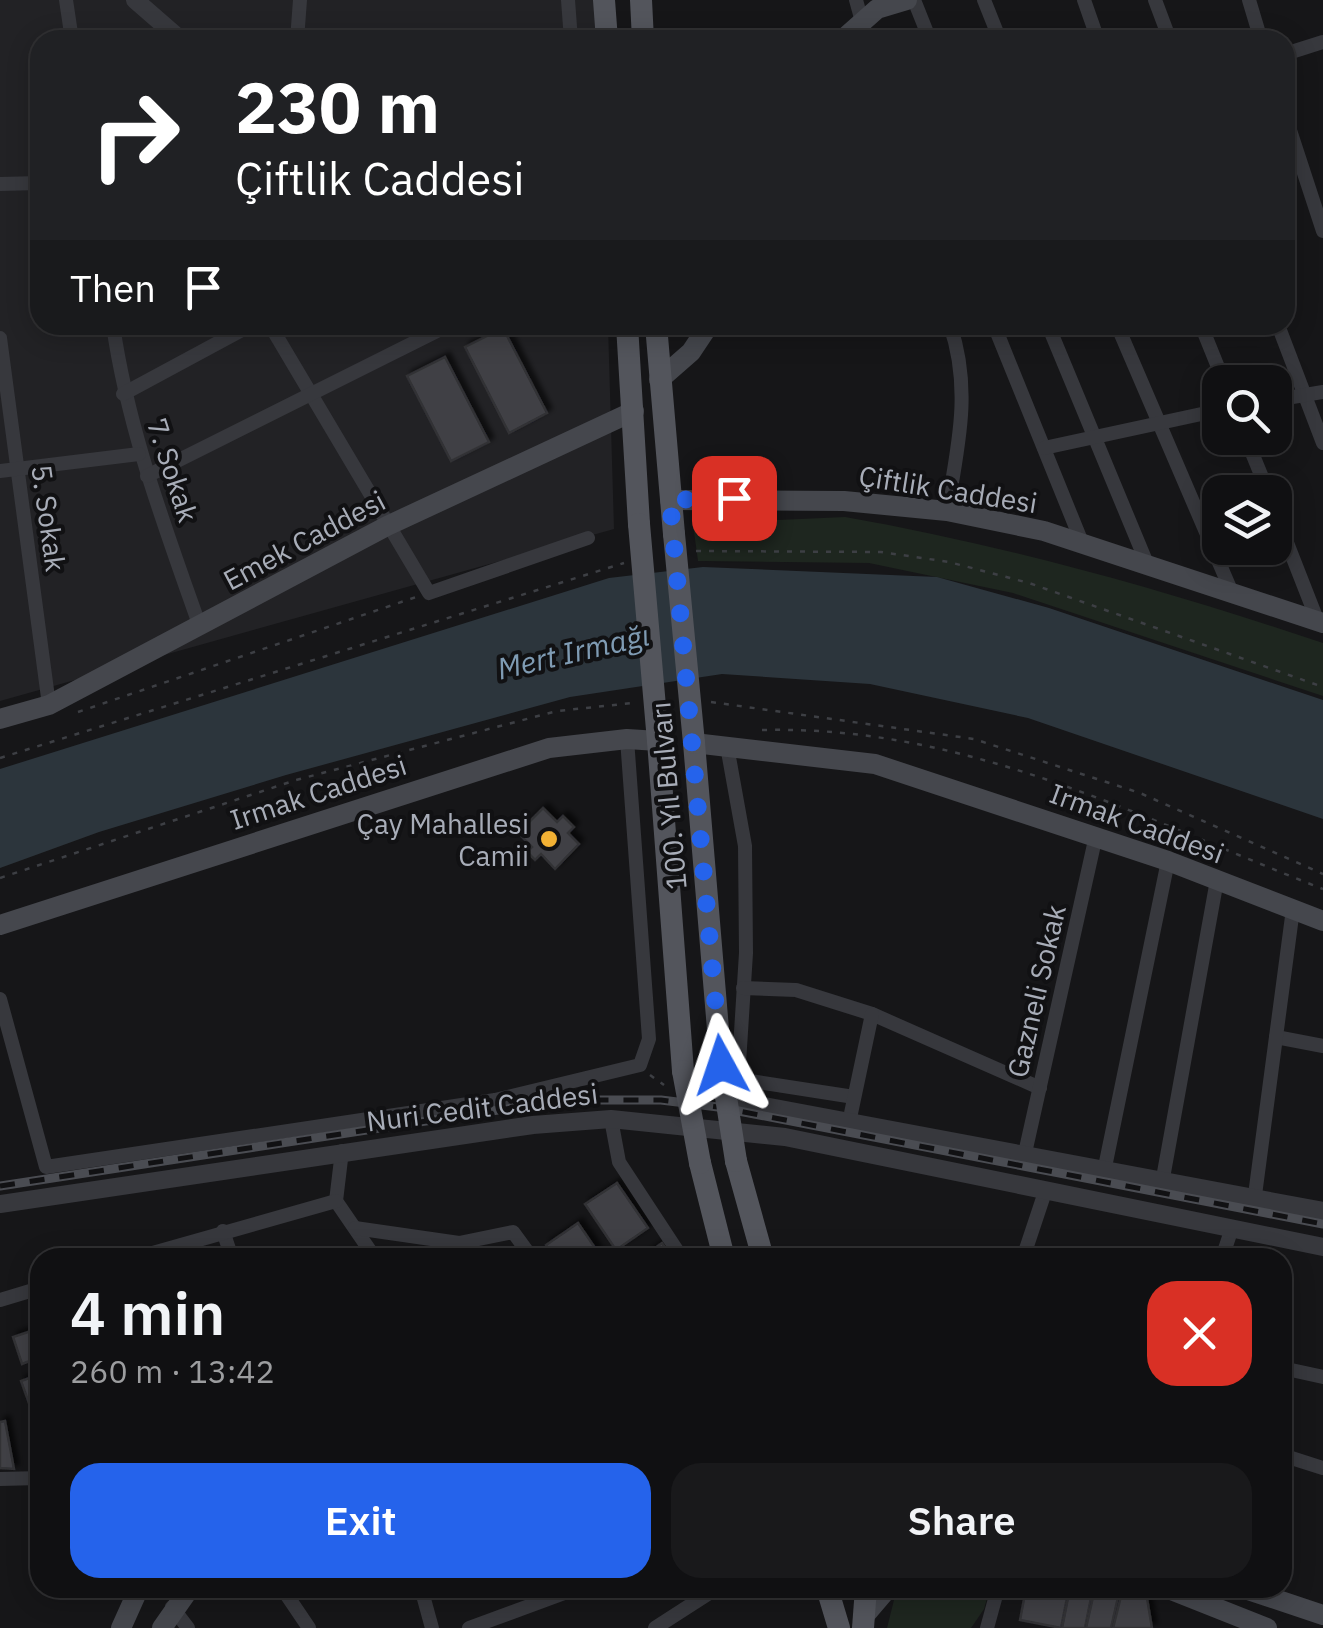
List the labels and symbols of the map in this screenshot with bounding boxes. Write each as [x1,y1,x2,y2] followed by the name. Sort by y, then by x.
[139,413,207,527] street label: 7. Sokak
[692,456,777,541] pin
[856,457,1040,521] street label: Çiftlik Caddesi
[23,462,75,574] street label: 5. Sokak
[217,482,391,598] street label: Emek Caddesi
[493,615,653,687] water label: Mert Irmağı
[641,700,695,892] street label: 100. Yıl Bulvarı
[225,746,411,838] street label: Irmak Caddesi
[1045,774,1229,872] street label: Irmak Caddesi
[357,805,529,874] place label: Çay Mahallesi Camii
[538,828,560,850] marker: Çay Mahallesi Camii
[998,901,1074,1081] street label: Gazneli Sokak
[669,1013,773,1117] position arrow
[364,1074,600,1140] street label: Nuri Cedit Caddesi

